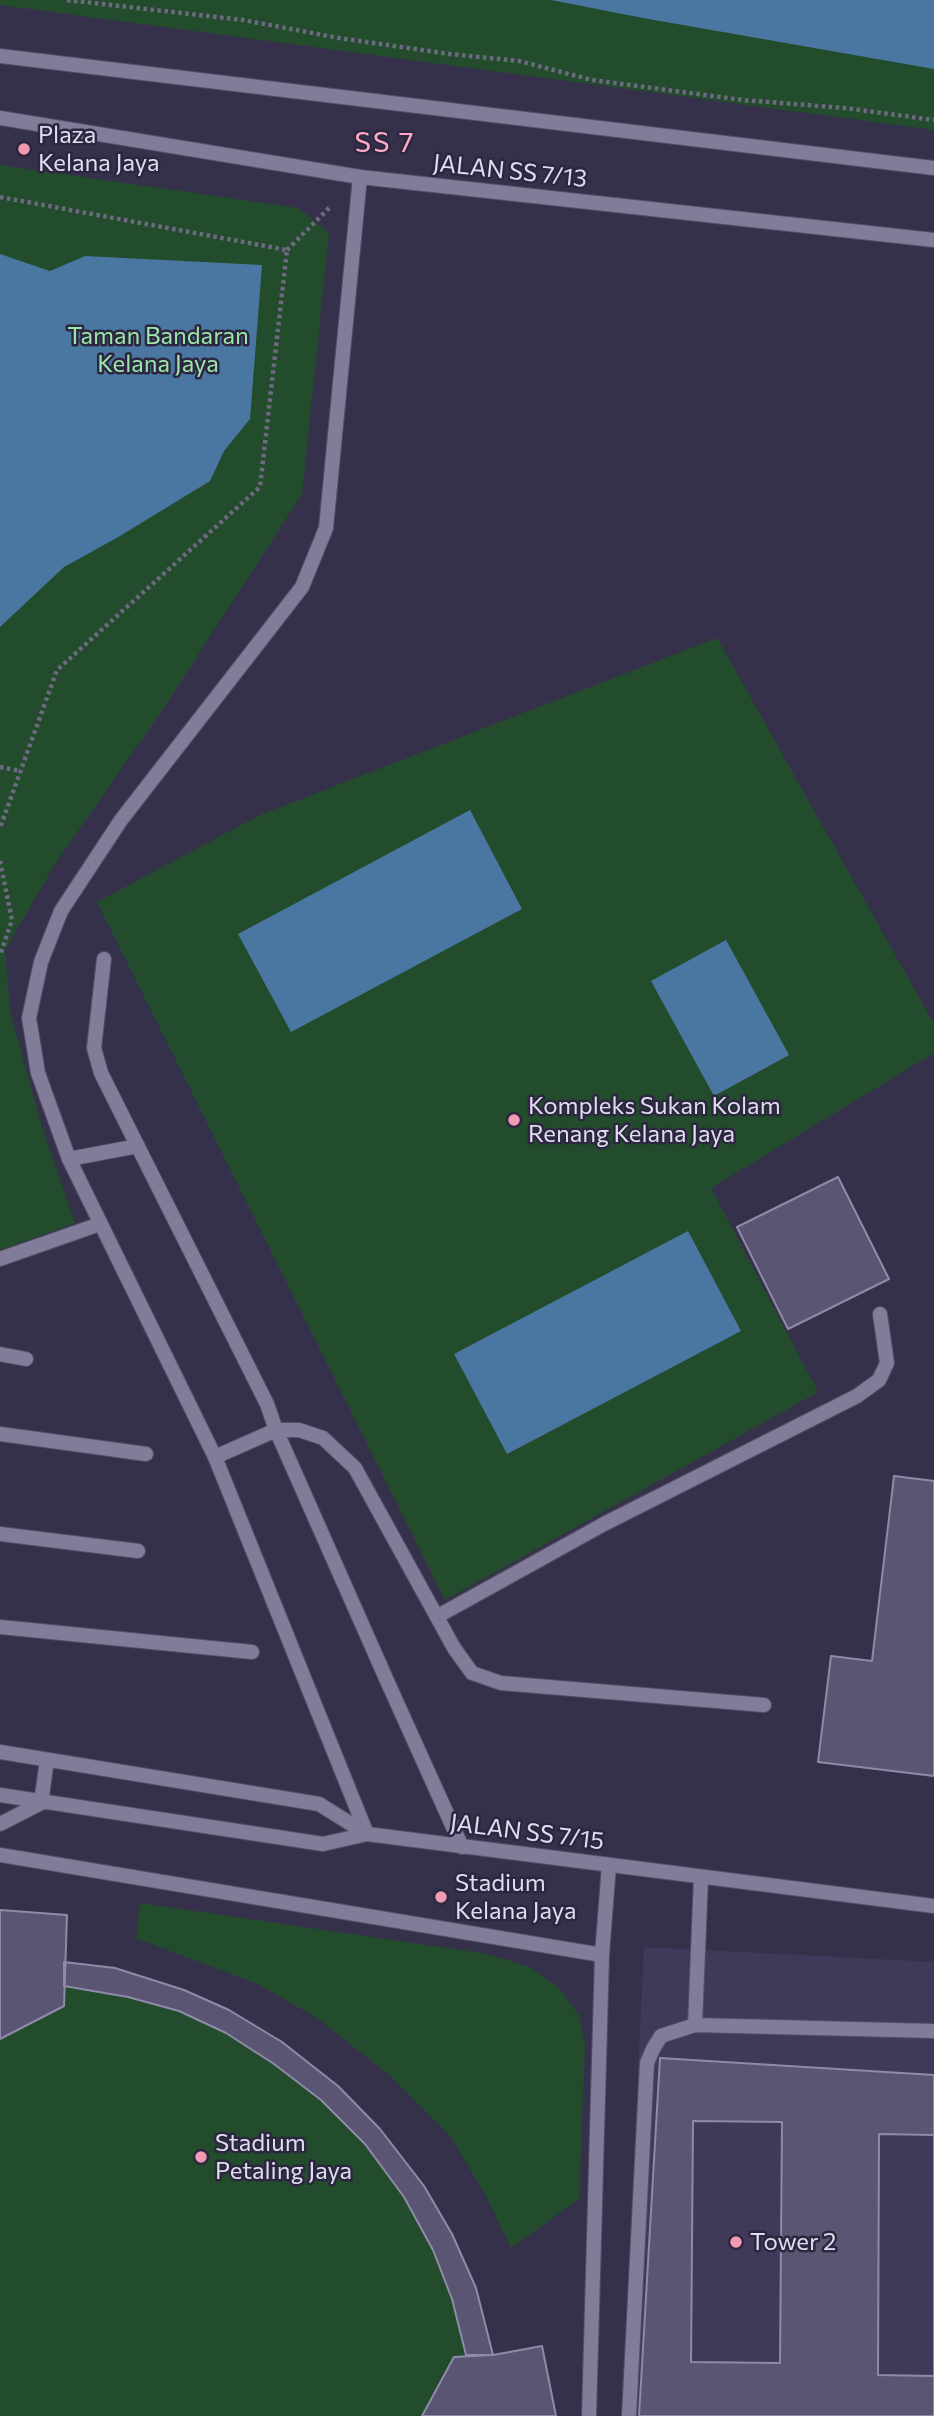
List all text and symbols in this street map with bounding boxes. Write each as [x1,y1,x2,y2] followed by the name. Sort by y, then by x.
[38,121,159,177] place label: Plaza Kelana Jaya
[355,126,415,160] district label: SS 7
[16,141,32,157] marker: Plaza Kelana Jaya
[431,149,589,193] street label: JALAN SS 7/13
[67,322,249,378] park label: Taman Bandaran Kelana Jaya
[528,1092,781,1148] place label: Kompleks Sukan Kolam Renang Kelana Jaya
[506,1112,522,1128] marker: Kompleks Sukan Kolam Renang Kelana Jaya
[448,1808,606,1856] street label: JALAN SS 7/15
[455,1869,576,1925] place label: Stadium Kelana Jaya
[433,1889,449,1905] marker: Stadium Kelana Jaya
[215,2129,352,2185] place label: Stadium Petaling Jaya
[193,2149,209,2165] marker: Stadium Petaling Jaya
[750,2228,836,2256] place label: Tower 2
[728,2234,744,2250] marker: Tower 2

